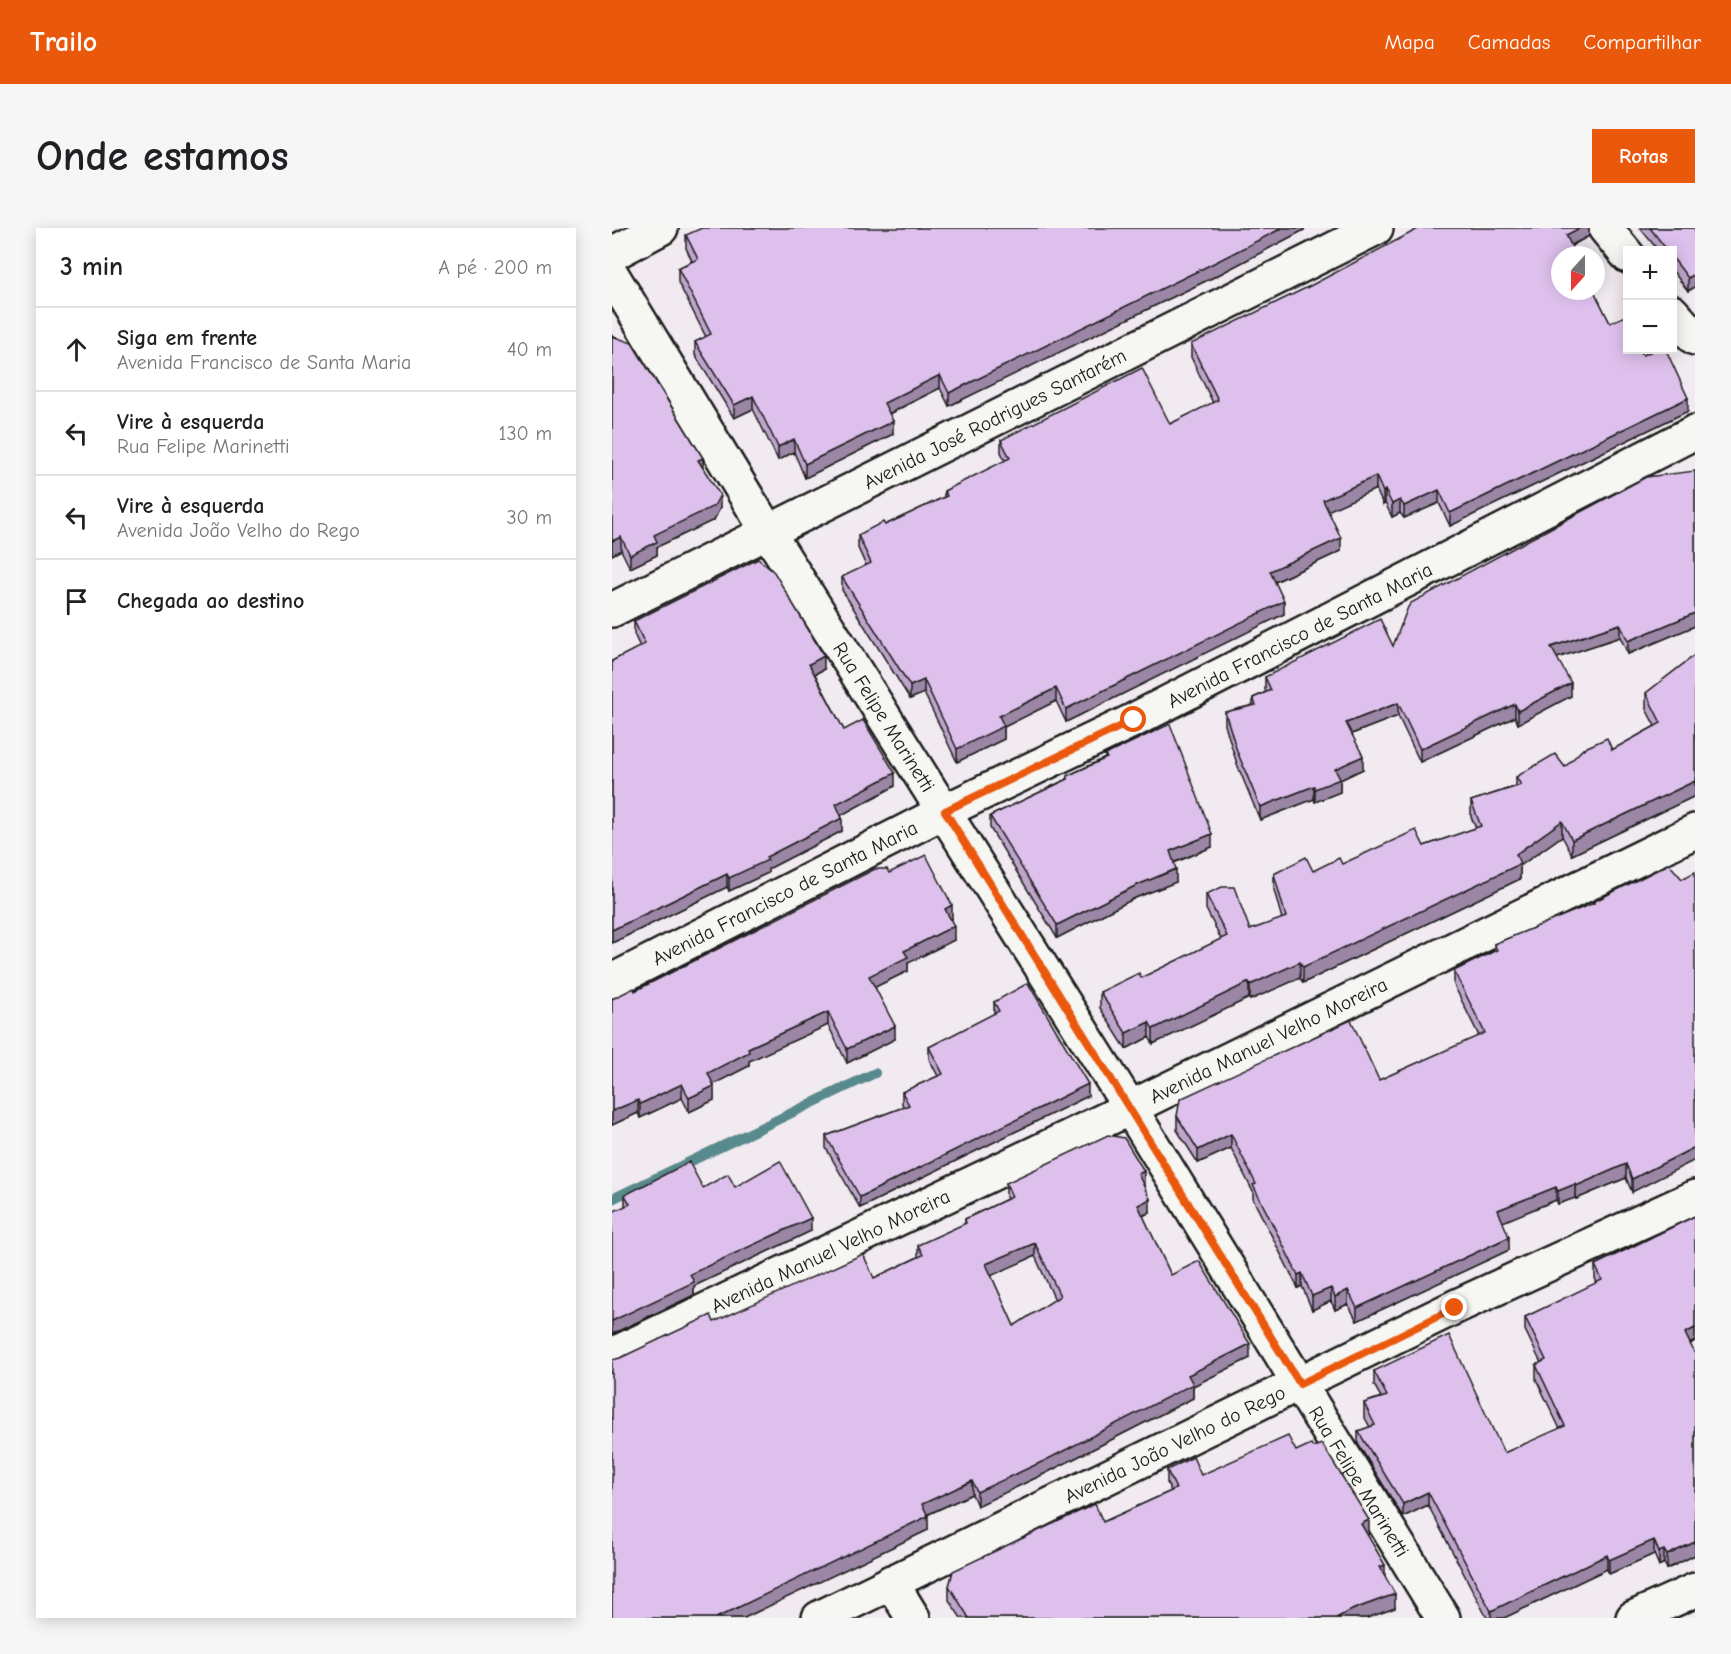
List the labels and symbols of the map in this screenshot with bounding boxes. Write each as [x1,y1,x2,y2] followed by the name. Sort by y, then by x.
[1551,246,1605,300] north arrow
[860,343,1130,494] street label: Avenida José Rodrigues Santarém
[1163,557,1436,712] street label: Avenida Francisco de Santa Maria
[829,638,940,796] street label: Rua Felipe Marinetti
[1120,706,1146,732] route start
[648,816,921,970] street label: Avenida Francisco de Santa Maria
[1146,972,1391,1108] street label: Avenida Manuel Velho Moreira
[707,1184,954,1318] street label: Avenida Manuel Velho Moreira
[1441,1294,1467,1320] route end
[1061,1380,1289,1508] street label: Avenida João Velho do Rego
[1304,1402,1414,1561] street label: Rua Felipe Marinetti

